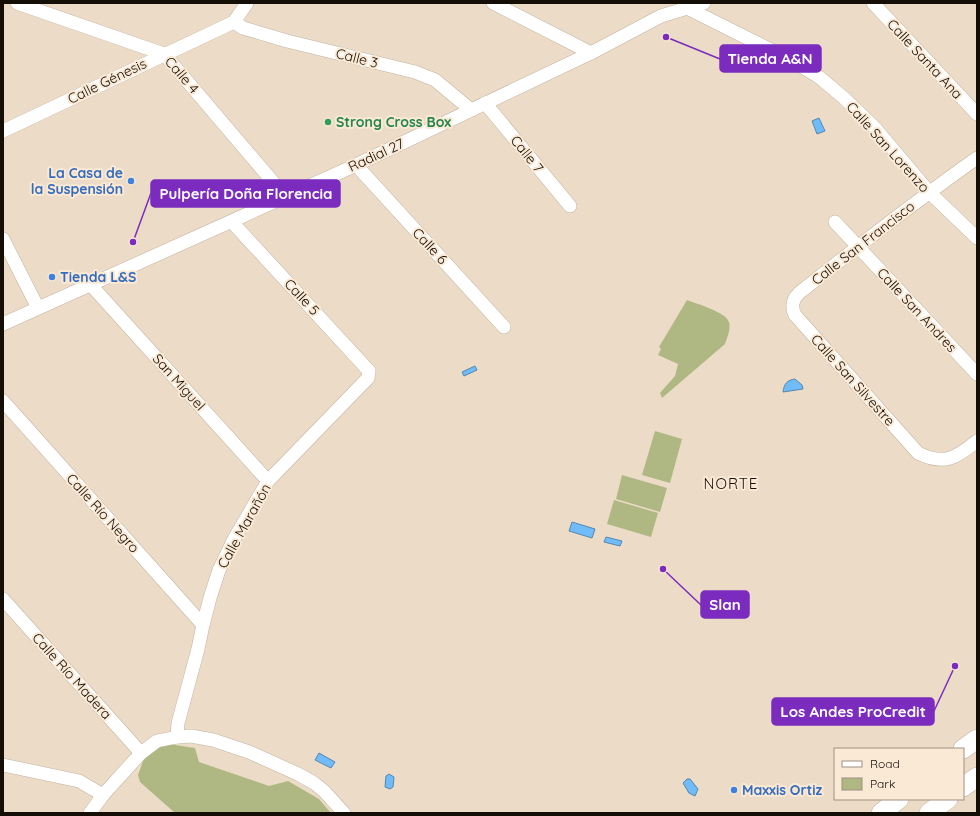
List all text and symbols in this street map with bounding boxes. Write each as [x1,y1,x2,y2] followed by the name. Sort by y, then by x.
[883,15,967,103] street label: Calle Santa Ana
[334,44,380,72] street label: Calle 3
[720,45,821,72] callout: Tienda A&N
[727,49,813,68] text: Tienda A&N
[161,53,203,97] street label: Calle 4
[65,54,149,108] street label: Calle Génesis
[843,98,933,196] street label: Calle San Lorenzo
[336,113,451,131] place label: Strong Cross Box
[323,117,333,127] marker: Strong Cross Box
[507,132,547,176] street label: Calle 7
[345,134,407,176] street label: Radial 27
[31,164,123,198] place label: La Casa de la Suspensión
[126,176,136,186] marker: La Casa de la Suspensión
[151,180,340,207] callout: Pulpería Doña Florencia
[160,184,332,203] text: Pulpería Doña Florencia
[808,197,918,289] street label: Calle San Francisco
[409,224,452,268] street label: Calle 6
[873,264,961,356] street label: Calle San Andres
[60,268,136,286] place label: Tienda L&S
[47,272,57,282] marker: Tienda L&S
[281,275,323,319] street label: Calle 5
[807,330,899,430] street label: Calle San Silvestre
[149,350,209,414] street label: San Miguel
[63,470,143,556] street label: Calle Río Negro
[704,474,758,493] district label: NORTE
[213,480,275,572] street label: Calle Marañón
[701,591,749,618] callout: Slan
[709,595,741,614] text: Slan
[28,629,116,723] street label: Calle Río Madera
[772,698,934,725] callout: Los Andes ProCredit
[780,702,926,721] text: Los Andes ProCredit
[834,748,964,800] legend
[870,756,900,771] text: Road
[870,776,895,791] text: Park
[742,781,823,799] place label: Maxxis Ortiz
[729,785,739,795] marker: Maxxis Ortiz

